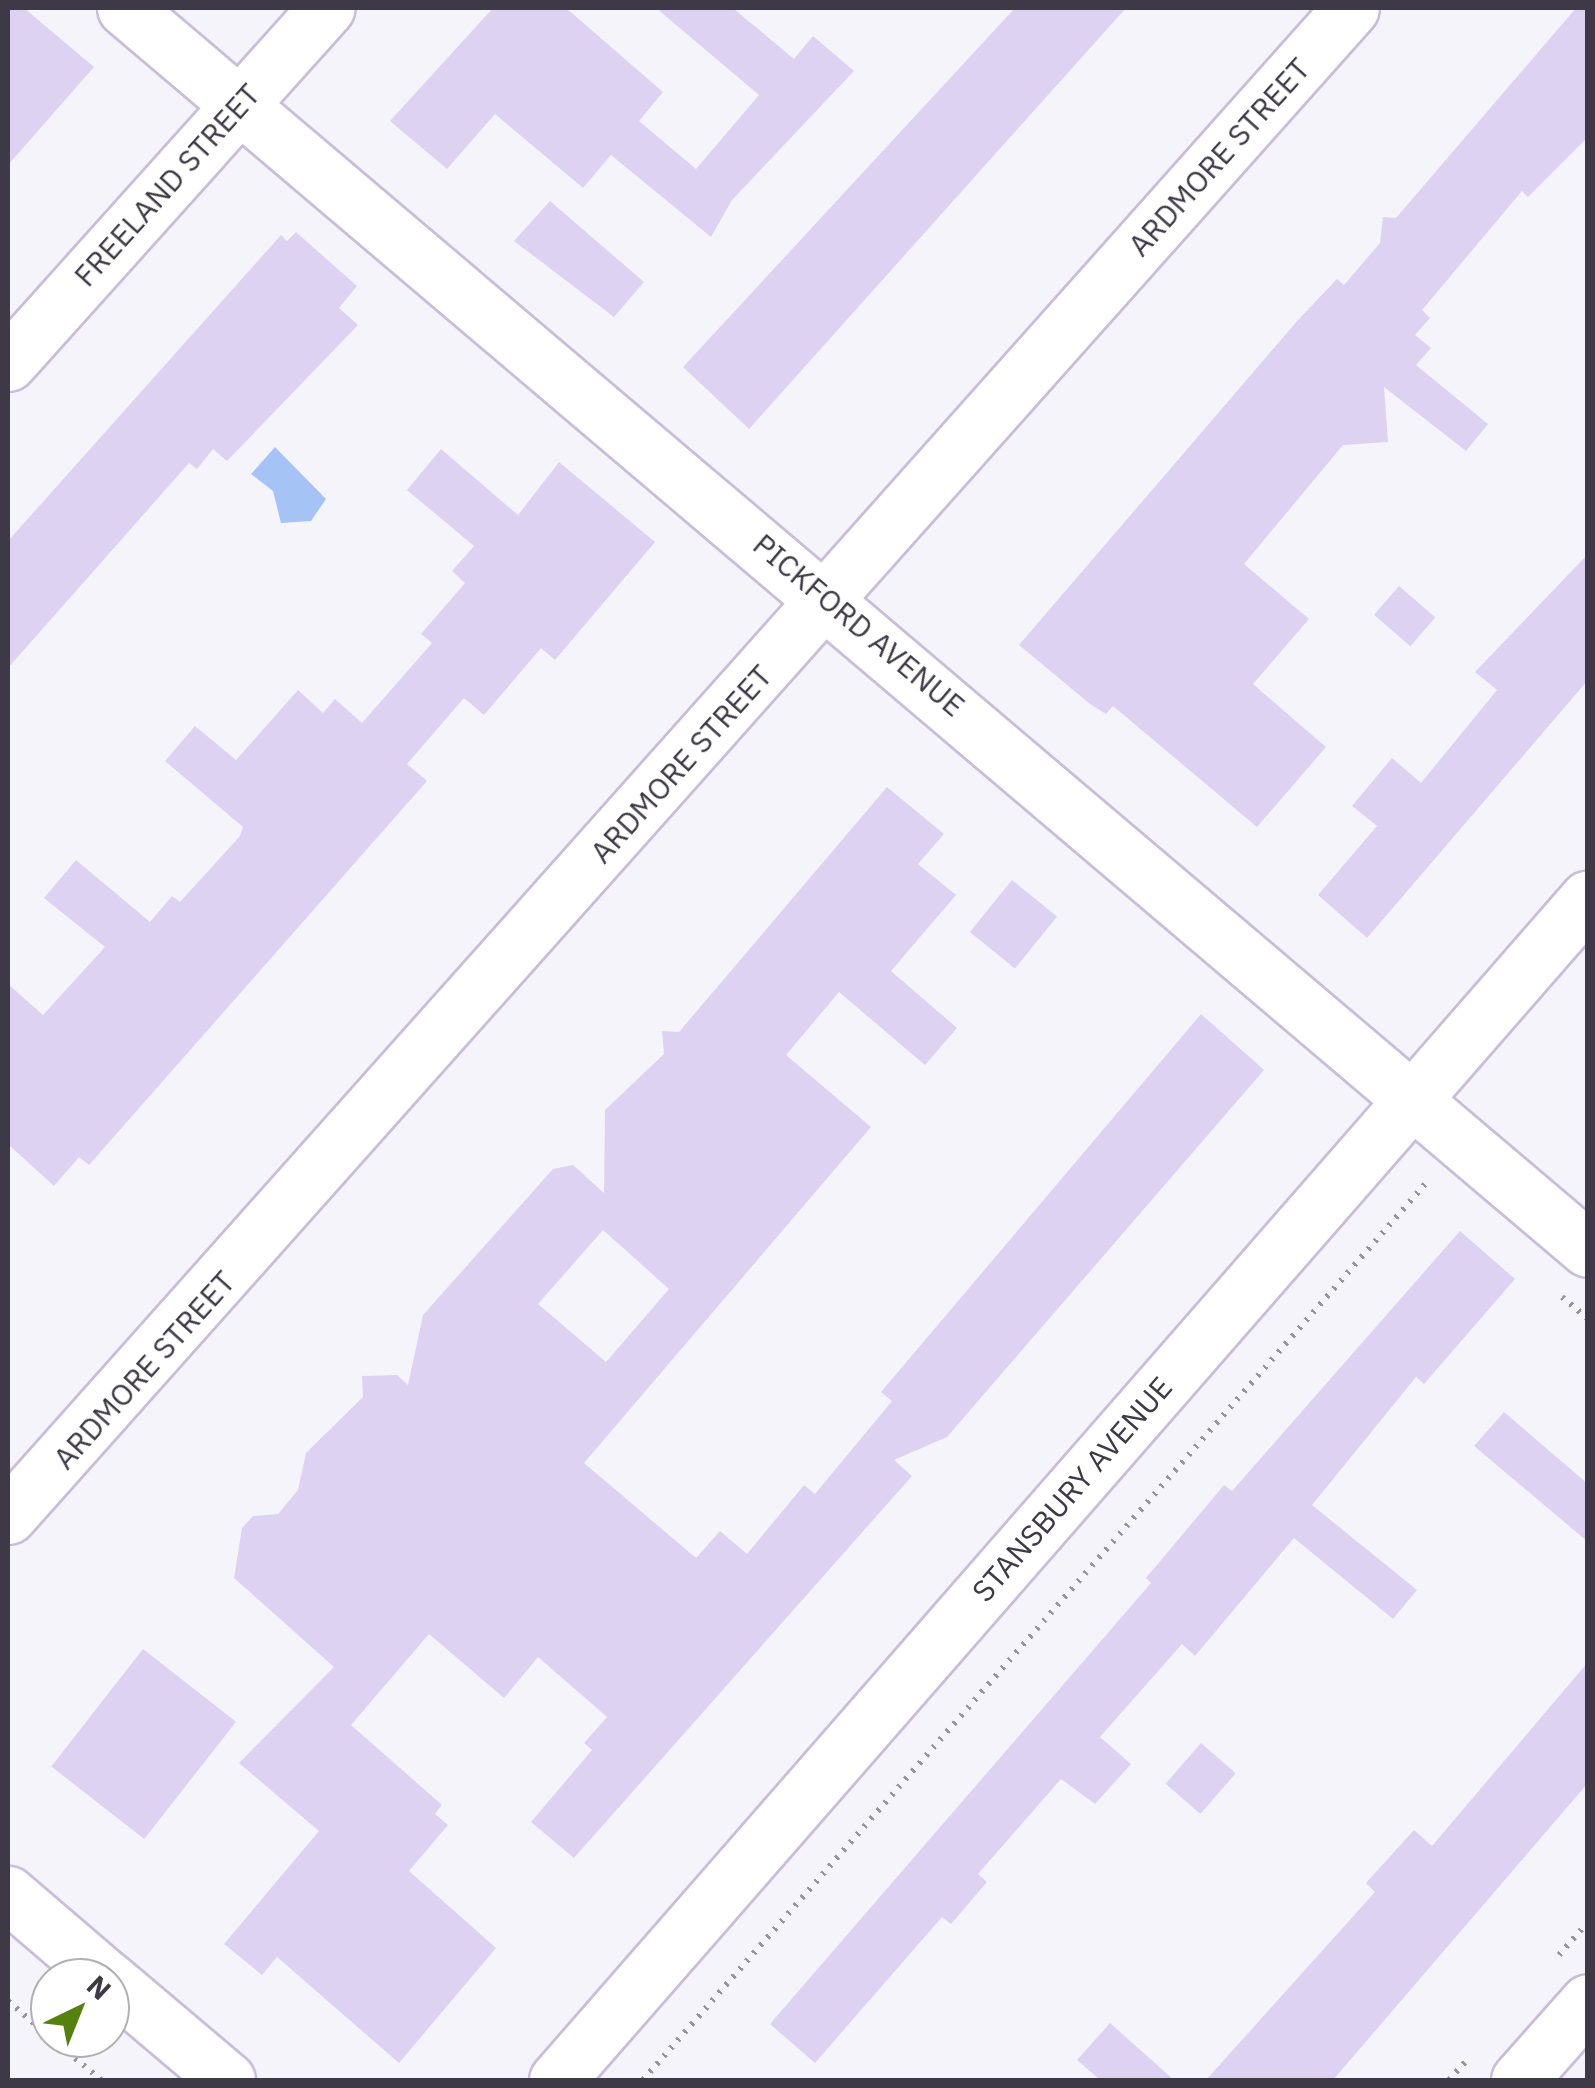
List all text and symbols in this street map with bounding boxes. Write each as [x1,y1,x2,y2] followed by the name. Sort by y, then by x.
[1121,51,1317,263] street label: ARDMORE STREET
[67,76,267,294] street label: FREELAND STREET
[746,526,972,724] street label: PICKFORD AVENUE
[583,658,779,870] street label: ARDMORE STREET
[46,1264,242,1476] street label: ARDMORE STREET
[965,1369,1179,1609] street label: STANSBURY AVENUE
[30,1958,130,2058] north arrow
[79,1967,119,2008] text: N

